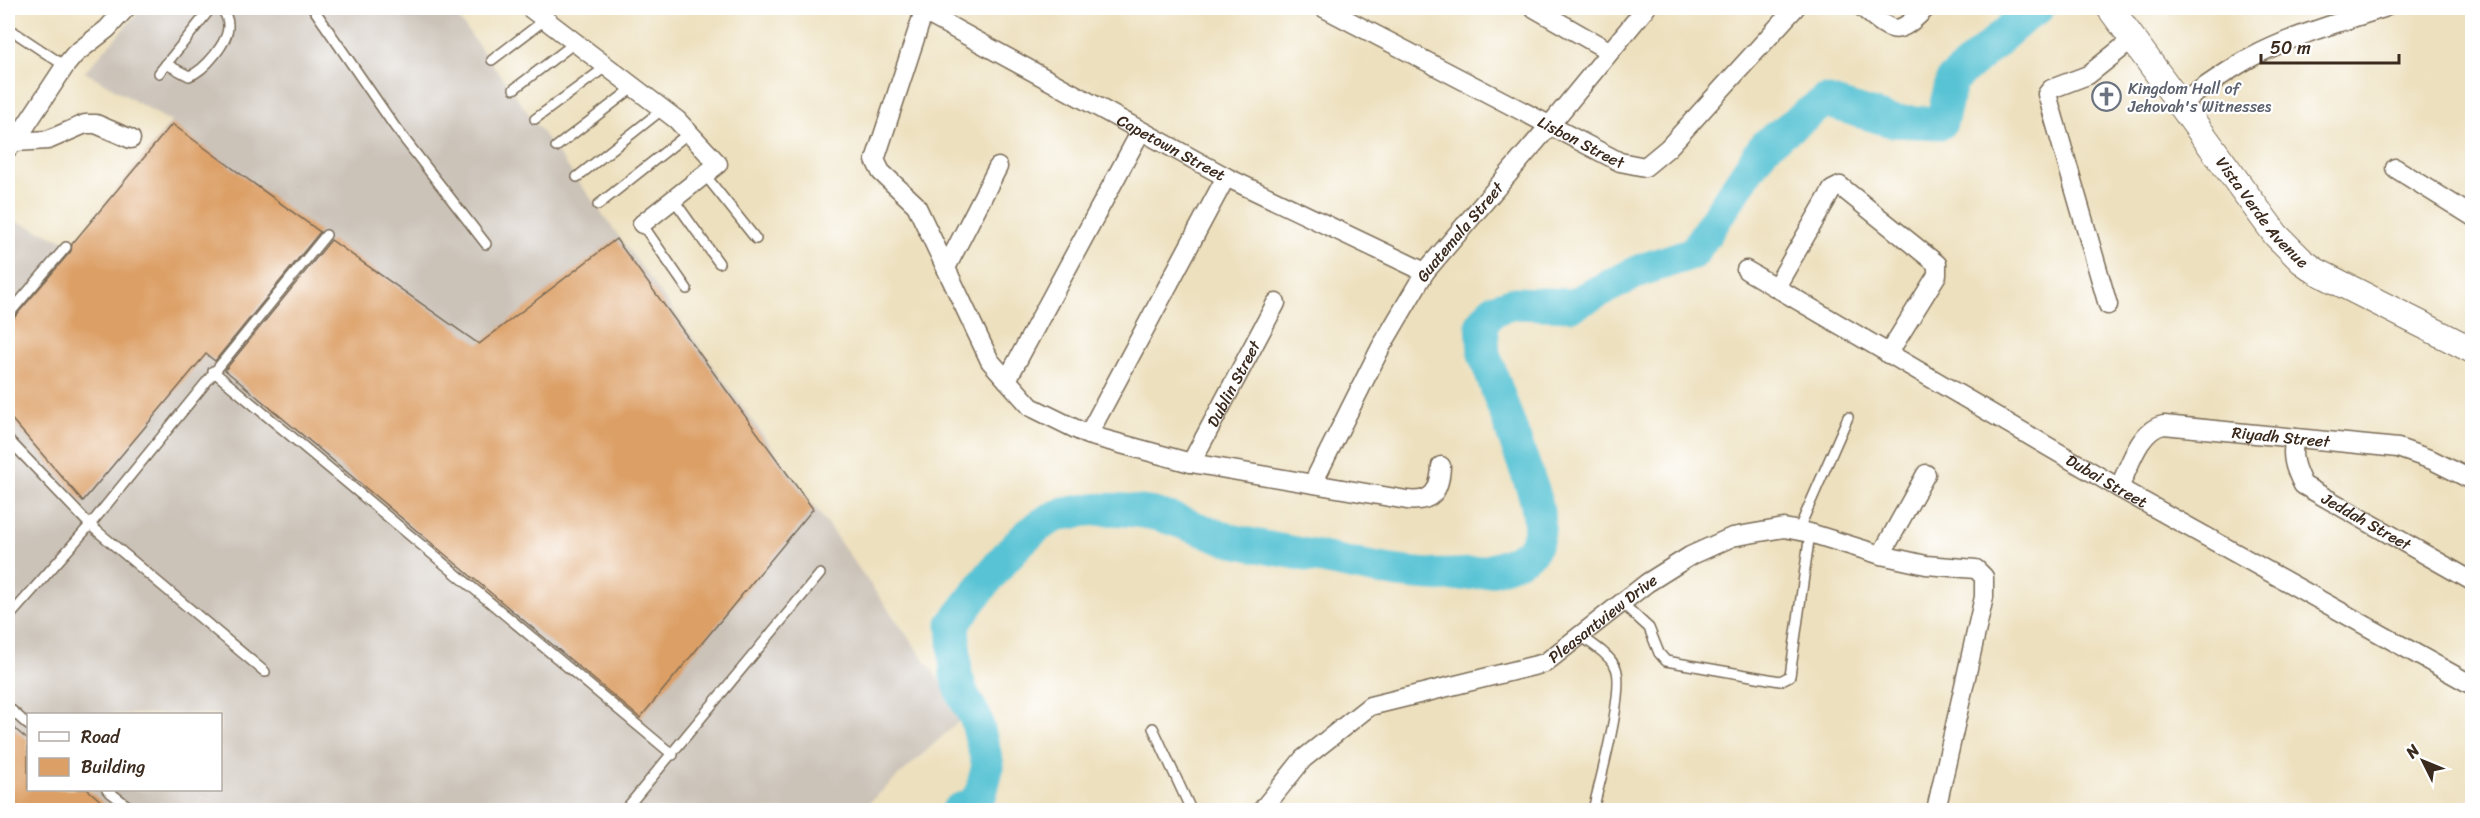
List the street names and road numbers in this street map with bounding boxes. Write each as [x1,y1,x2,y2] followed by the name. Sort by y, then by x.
[1111,106,1231,189] street label: Capetown Street
[1532,108,1627,178] street label: Lisbon Street
[2208,150,2315,276] street label: Vista Verde Avenue
[1408,175,1511,288] street label: Guatemala Street
[1199,335,1269,432] street label: Dublin Street
[2231,418,2332,456] street label: Riyadh Street
[2060,446,2153,516] street label: Dubai Street
[2315,484,2417,559] street label: Jeddah Street
[1541,566,1663,671] street label: Pleasantview Drive

